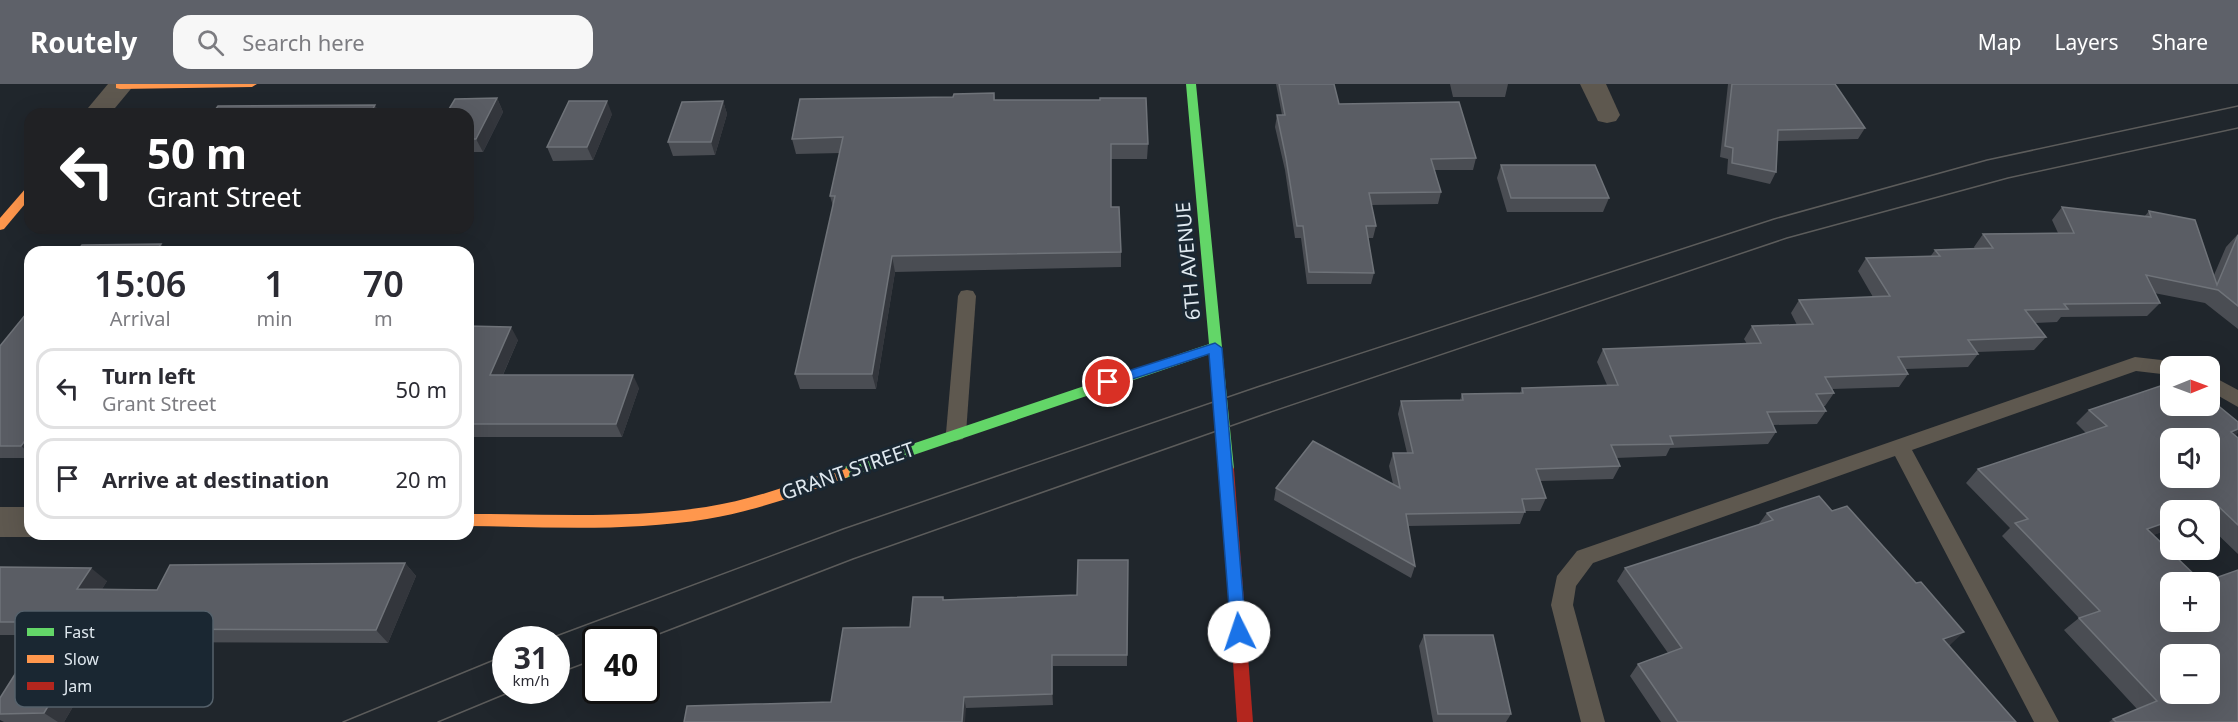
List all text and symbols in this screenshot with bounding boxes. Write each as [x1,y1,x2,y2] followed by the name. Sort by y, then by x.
[173,15,593,69] search box
[30,23,137,61] text: Routely
[194,26,227,59] icon: search
[242,27,365,57] text: Search here
[1978,28,2022,56] text: Map
[2055,28,2119,56] text: Layers
[2152,28,2208,56] text: Share
[147,124,247,181] text: 50 m
[48,132,126,210] icon: left
[147,178,301,215] text: Grant Street
[1169,201,1206,321] street label: 6TH AVENUE
[94,259,186,308] text: 15:06
[264,259,285,308] text: 1
[363,259,404,308] text: 70
[110,305,171,332] text: Arrival
[256,305,293,332] text: min
[374,305,393,332] text: m
[1082,356,1133,407] pin
[2160,356,2220,416] north arrow
[2160,356,2220,704] map controls
[102,360,196,390] text: Turn left
[1091,365,1124,398] icon: arrive
[51,372,84,405] icon: left
[396,374,447,404] text: 50 m
[102,390,216,417] text: Grant Street
[2160,428,2220,488] button: sound
[778,435,918,506] street label: GRANT STREET
[51,462,84,495] icon: arrive
[102,464,329,494] text: Arrive at destination
[396,464,447,494] text: 20 m
[2160,500,2220,560] button: search
[2160,572,2220,632] button: +
[1207,600,1271,664] position arrow
[15,611,213,707] legend
[64,621,95,643] text: Fast
[582,626,660,704] speed limit sign: 40
[514,637,548,678] text: 31
[2160,644,2220,704] button: −
[64,648,99,670] text: Slow
[513,670,549,690] text: km/h
[62,675,92,697] text: Jam

